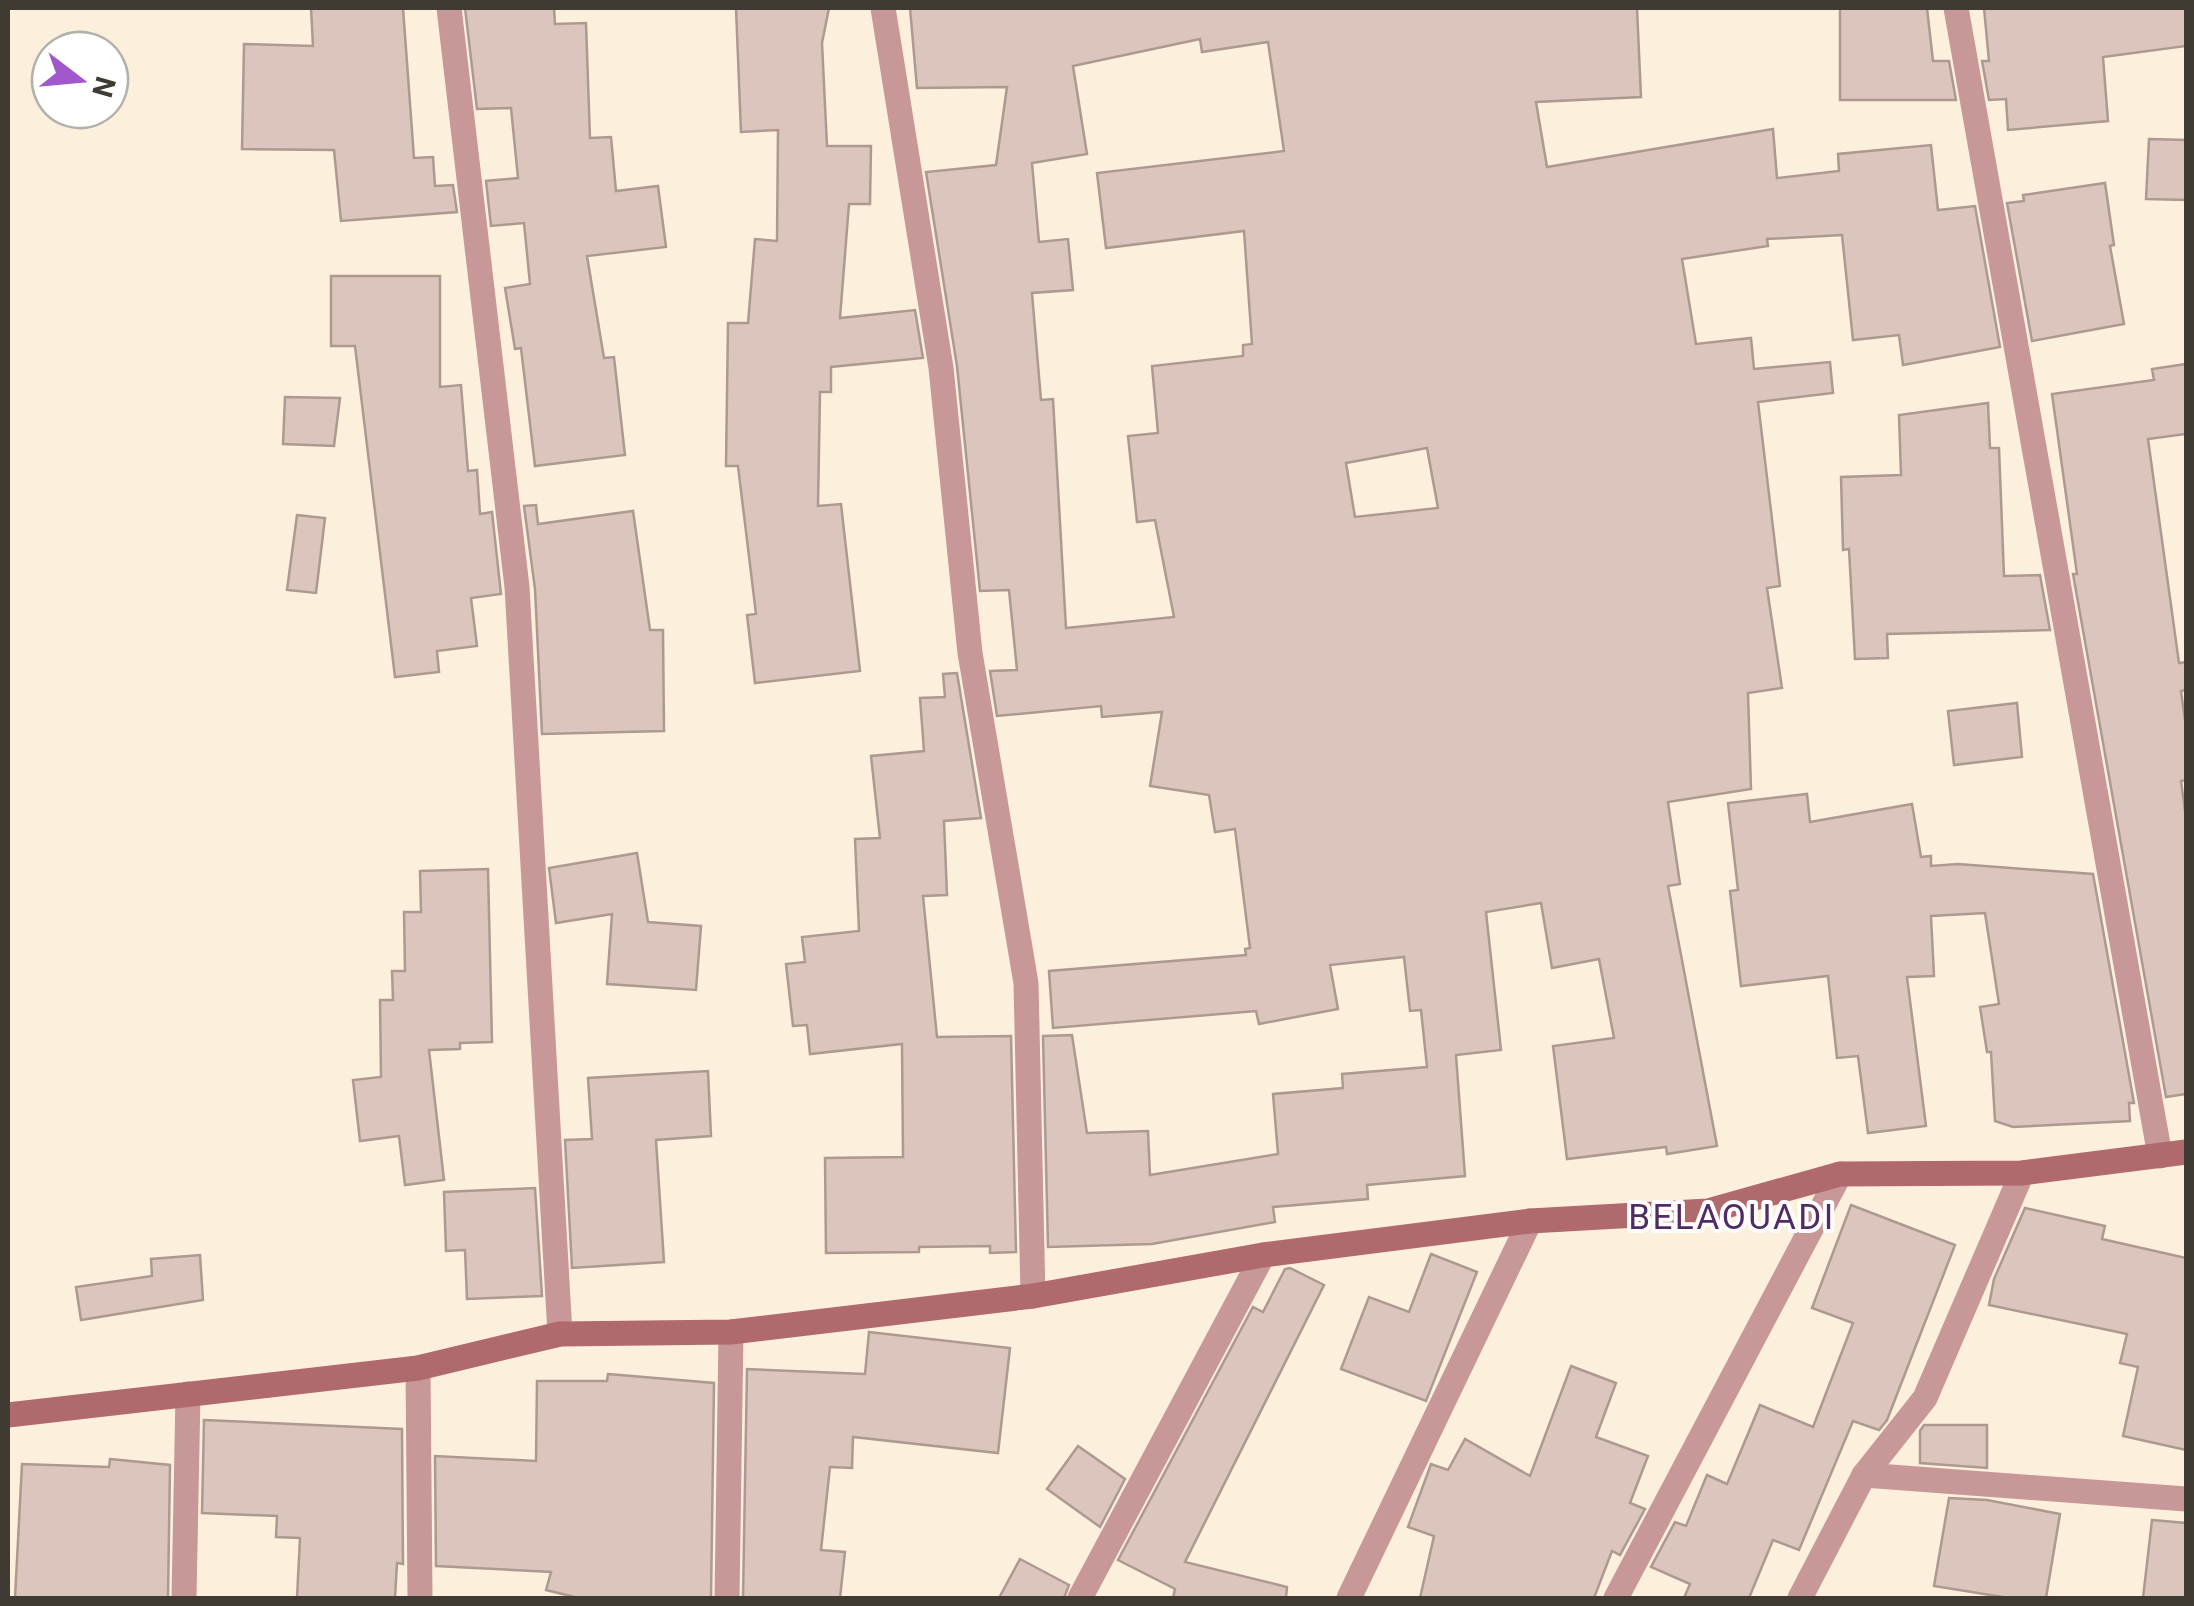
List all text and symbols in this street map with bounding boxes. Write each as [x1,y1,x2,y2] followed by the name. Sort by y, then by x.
[30,30,130,130] north arrow
[85,73,122,101] text: N
[1628,1197,1836,1238] district label: BELAOUADI

